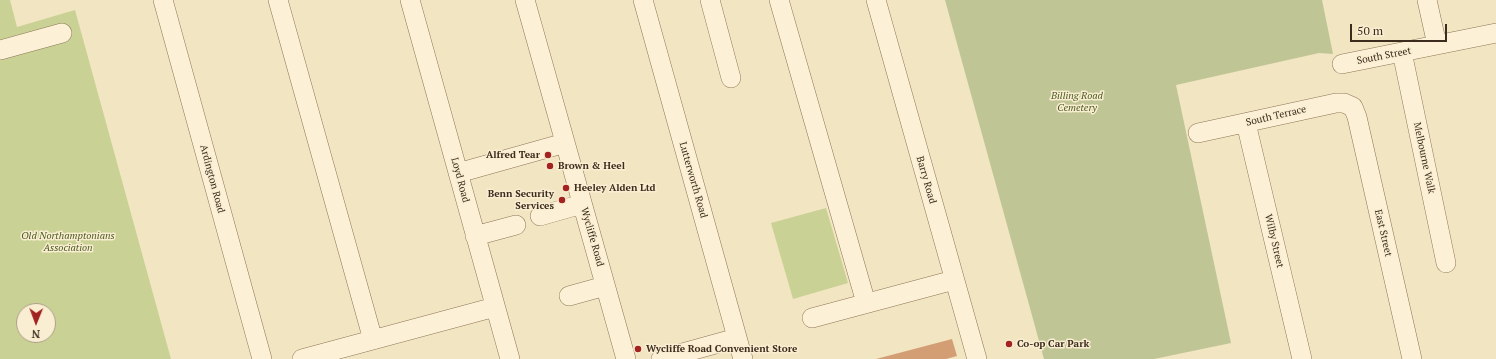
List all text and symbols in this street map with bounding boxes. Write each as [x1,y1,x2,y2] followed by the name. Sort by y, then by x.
[1352,16,1449,42] scale bar
[1357,23,1383,38] text: 50 m
[1356,45,1412,67] street label: South Street
[1051,90,1103,114] park label: Billing Road Cemetery
[1245,103,1307,129] street label: South Terrace
[1411,121,1437,195] street label: Melbourne Walk
[676,141,710,219] street label: Lutterworth Road
[197,143,227,215] street label: Ardington Road
[486,149,540,161] place label: Alfred Tear
[543,150,553,160] marker: Alfred Tear
[914,155,938,205] street label: Barry Road
[448,156,472,204] street label: Loyd Road
[558,160,625,172] place label: Brown & Heel
[545,161,555,171] marker: Brown & Heel
[574,182,656,194] place label: Heeley Alden Ltd
[561,183,571,193] marker: Heeley Alden Ltd
[488,188,554,212] place label: Benn Security Services
[557,195,567,205] marker: Benn Security Services
[578,206,606,268] street label: Wycliffe Road
[1372,208,1394,258] street label: East Street
[1262,213,1286,269] street label: Wilby Street
[21,230,115,254] park label: Old Northamptonians Association
[16,303,56,343] north arrow
[32,327,40,341] text: N
[1017,338,1089,350] place label: Co-op Car Park
[1004,339,1014,349] marker: Co-op Car Park
[646,343,797,355] place label: Wycliffe Road Convenient Store
[633,344,643,354] marker: Wycliffe Road Convenient Store

